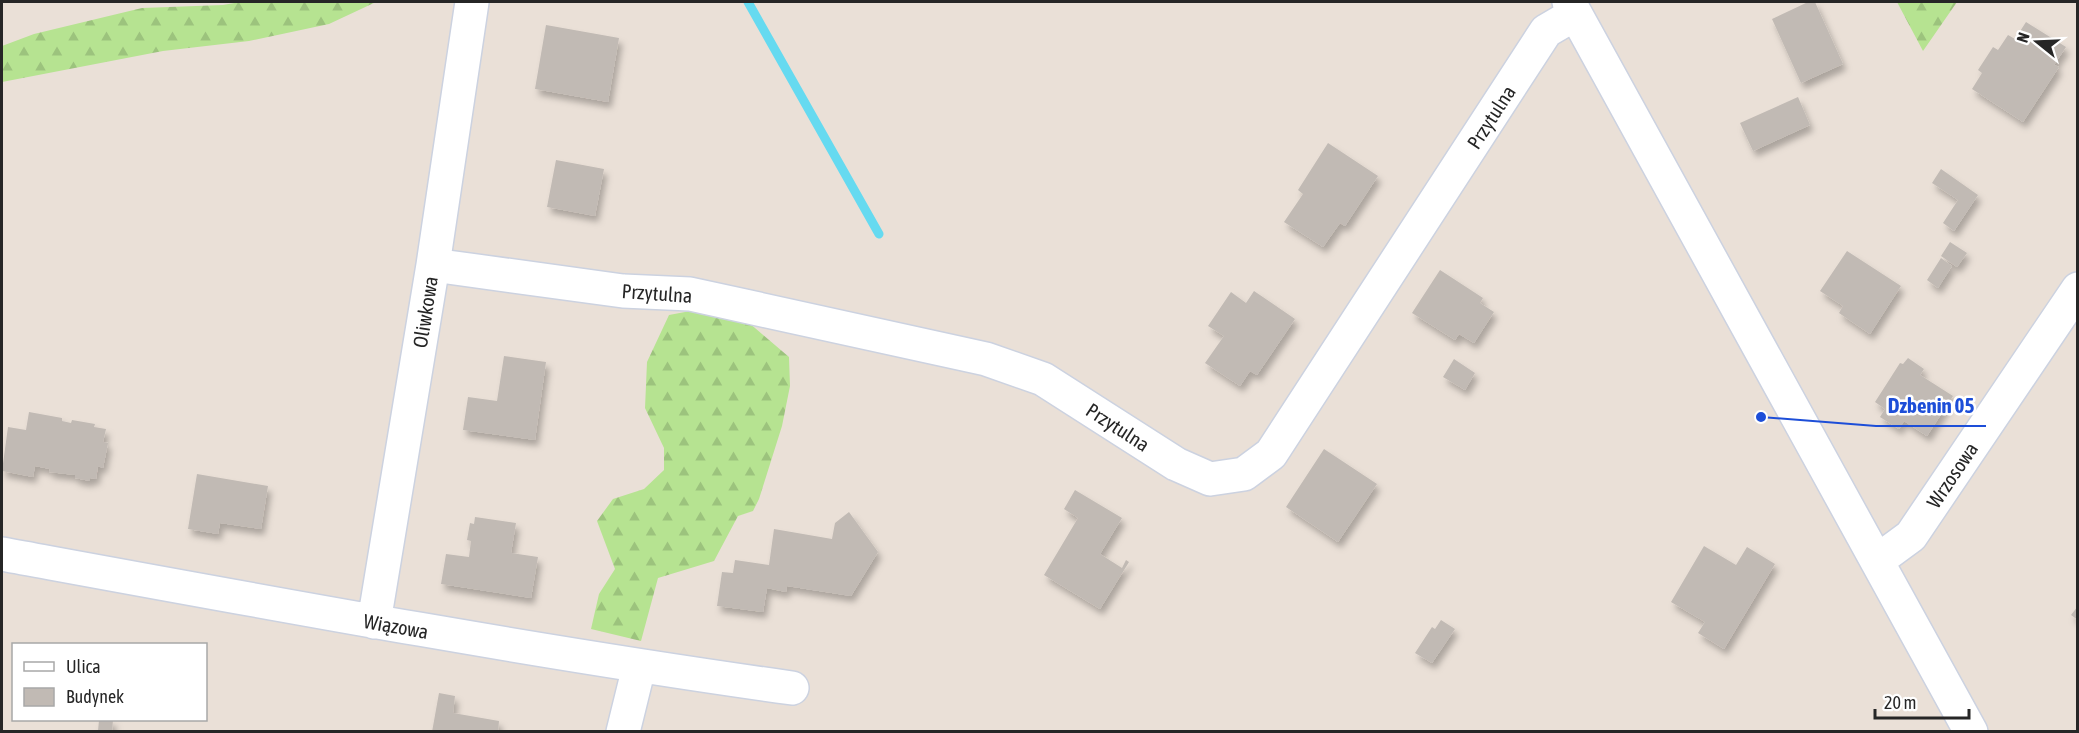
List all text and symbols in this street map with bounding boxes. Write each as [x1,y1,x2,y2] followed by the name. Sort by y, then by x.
[2007,12,2067,72] north arrow
[2013,30,2033,45] text: N
[1462,81,1520,153] street label: Przytulna
[408,275,442,349] street label: Oliwkowa
[621,279,693,307] street label: Przytulna
[1876,387,1986,426] callout: Dzbenin 05
[1888,393,1974,417] text: Dzbenin 05
[1082,398,1154,456] street label: Przytulna
[1922,438,1982,512] street label: Wrzosowa
[362,609,430,643] street label: Wiązowa
[12,643,207,721] legend
[66,656,101,677] text: Ulica
[1875,682,1970,720] scale bar
[66,686,124,707] text: Budynek
[1884,692,1916,713] text: 20 m

